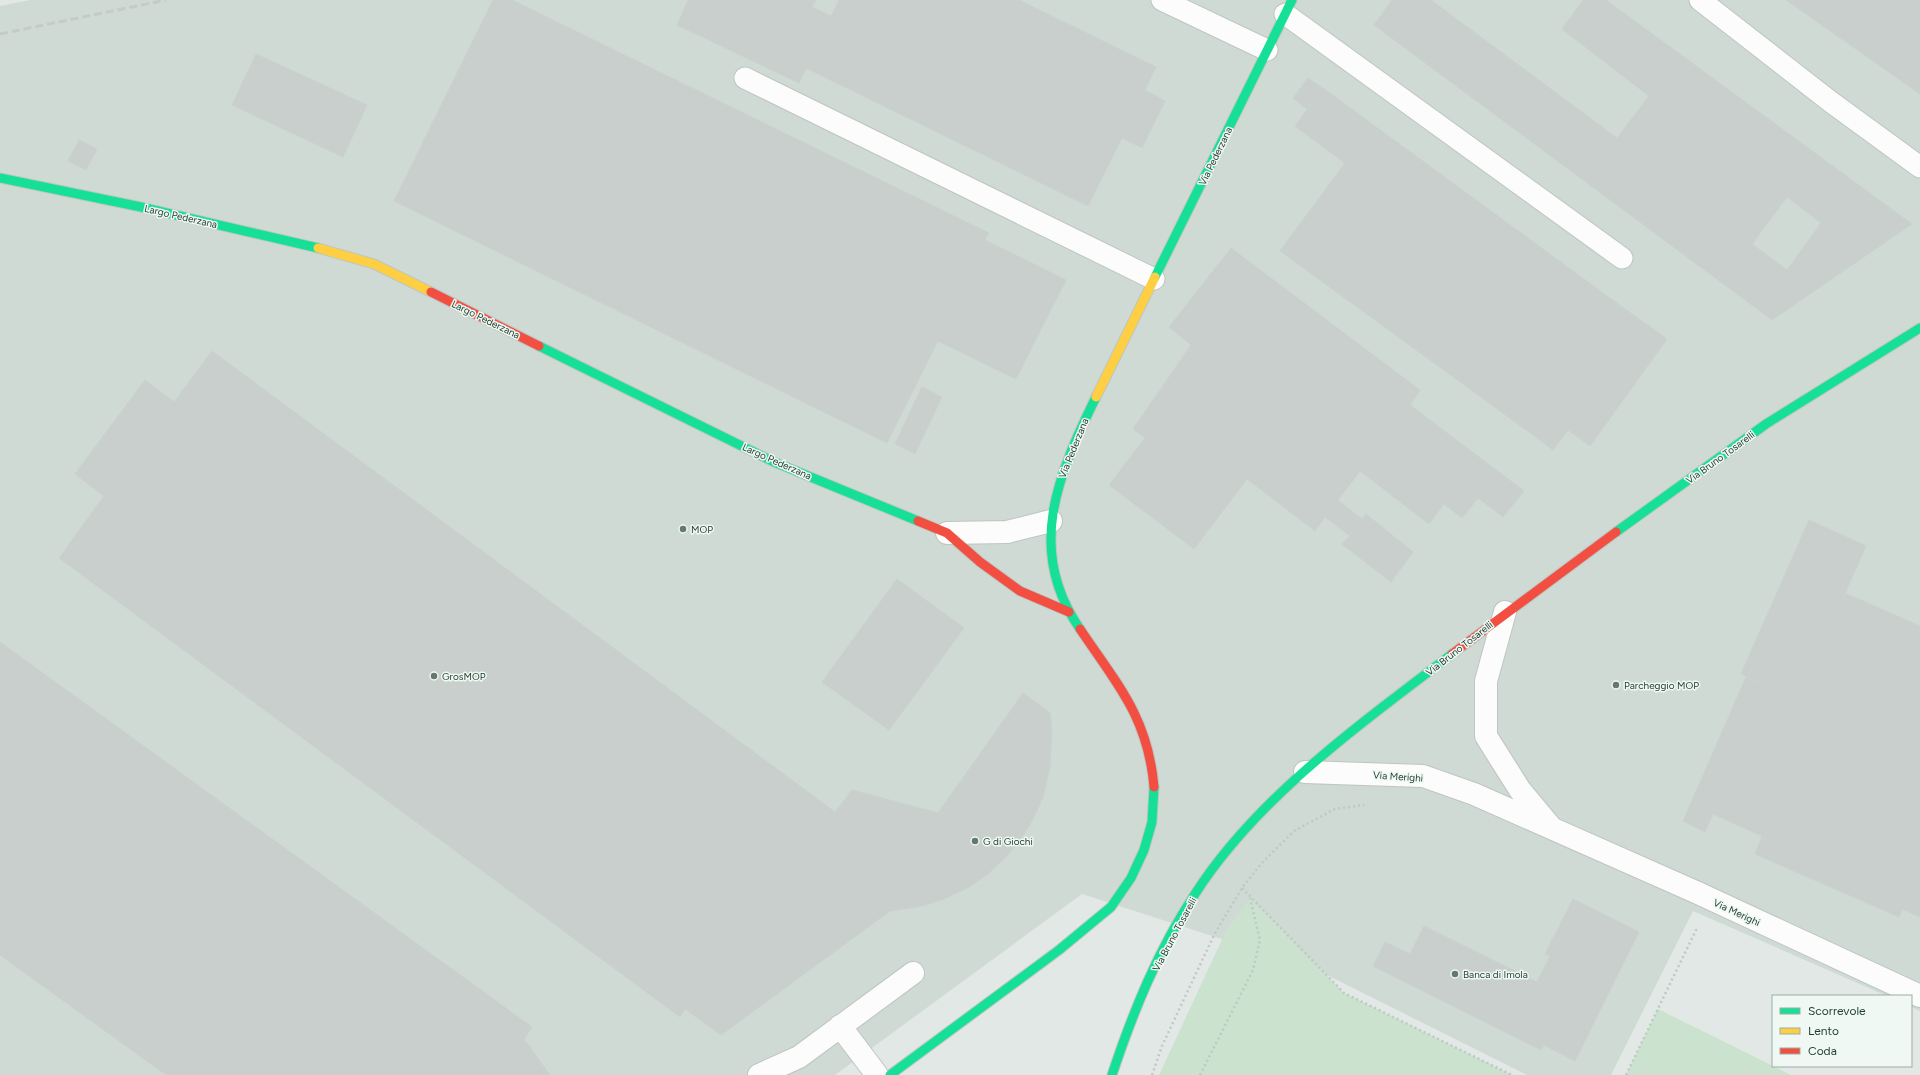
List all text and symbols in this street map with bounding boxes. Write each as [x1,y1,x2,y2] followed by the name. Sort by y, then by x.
[1196,125,1235,188] street label: Via Pederzana
[143,202,219,231] street label: Largo Pederzana
[450,297,522,342] street label: Largo Pederzana
[1056,416,1091,480] street label: Via Pederzana
[1683,428,1757,487] street label: Via Bruno Tosarelli
[740,440,813,483] street label: Largo Pederzana
[691,523,713,536] place label: MOP
[678,524,688,534] marker: MOP
[1423,618,1496,679] street label: Via Bruno Tosarelli
[442,670,486,683] place label: GrosMOP
[429,671,439,681] marker: GrosMOP
[1624,679,1699,692] place label: Parcheggio MOP
[1611,680,1621,690] marker: Parcheggio MOP
[1372,768,1423,785] street label: Via Merighi
[983,835,1033,848] place label: G di Giochi
[970,836,980,846] marker: G di Giochi
[1150,895,1199,973] street label: Via Bruno Tosarelli
[1711,896,1762,929] street label: Via Merighi
[1463,968,1528,981] place label: Banca di Imola
[1450,969,1460,979] marker: Banca di Imola
[1772,995,1912,1067] legend
[1808,1004,1866,1018] text: Scorrevole
[1808,1024,1839,1038] text: Lento
[1808,1044,1837,1058] text: Coda

